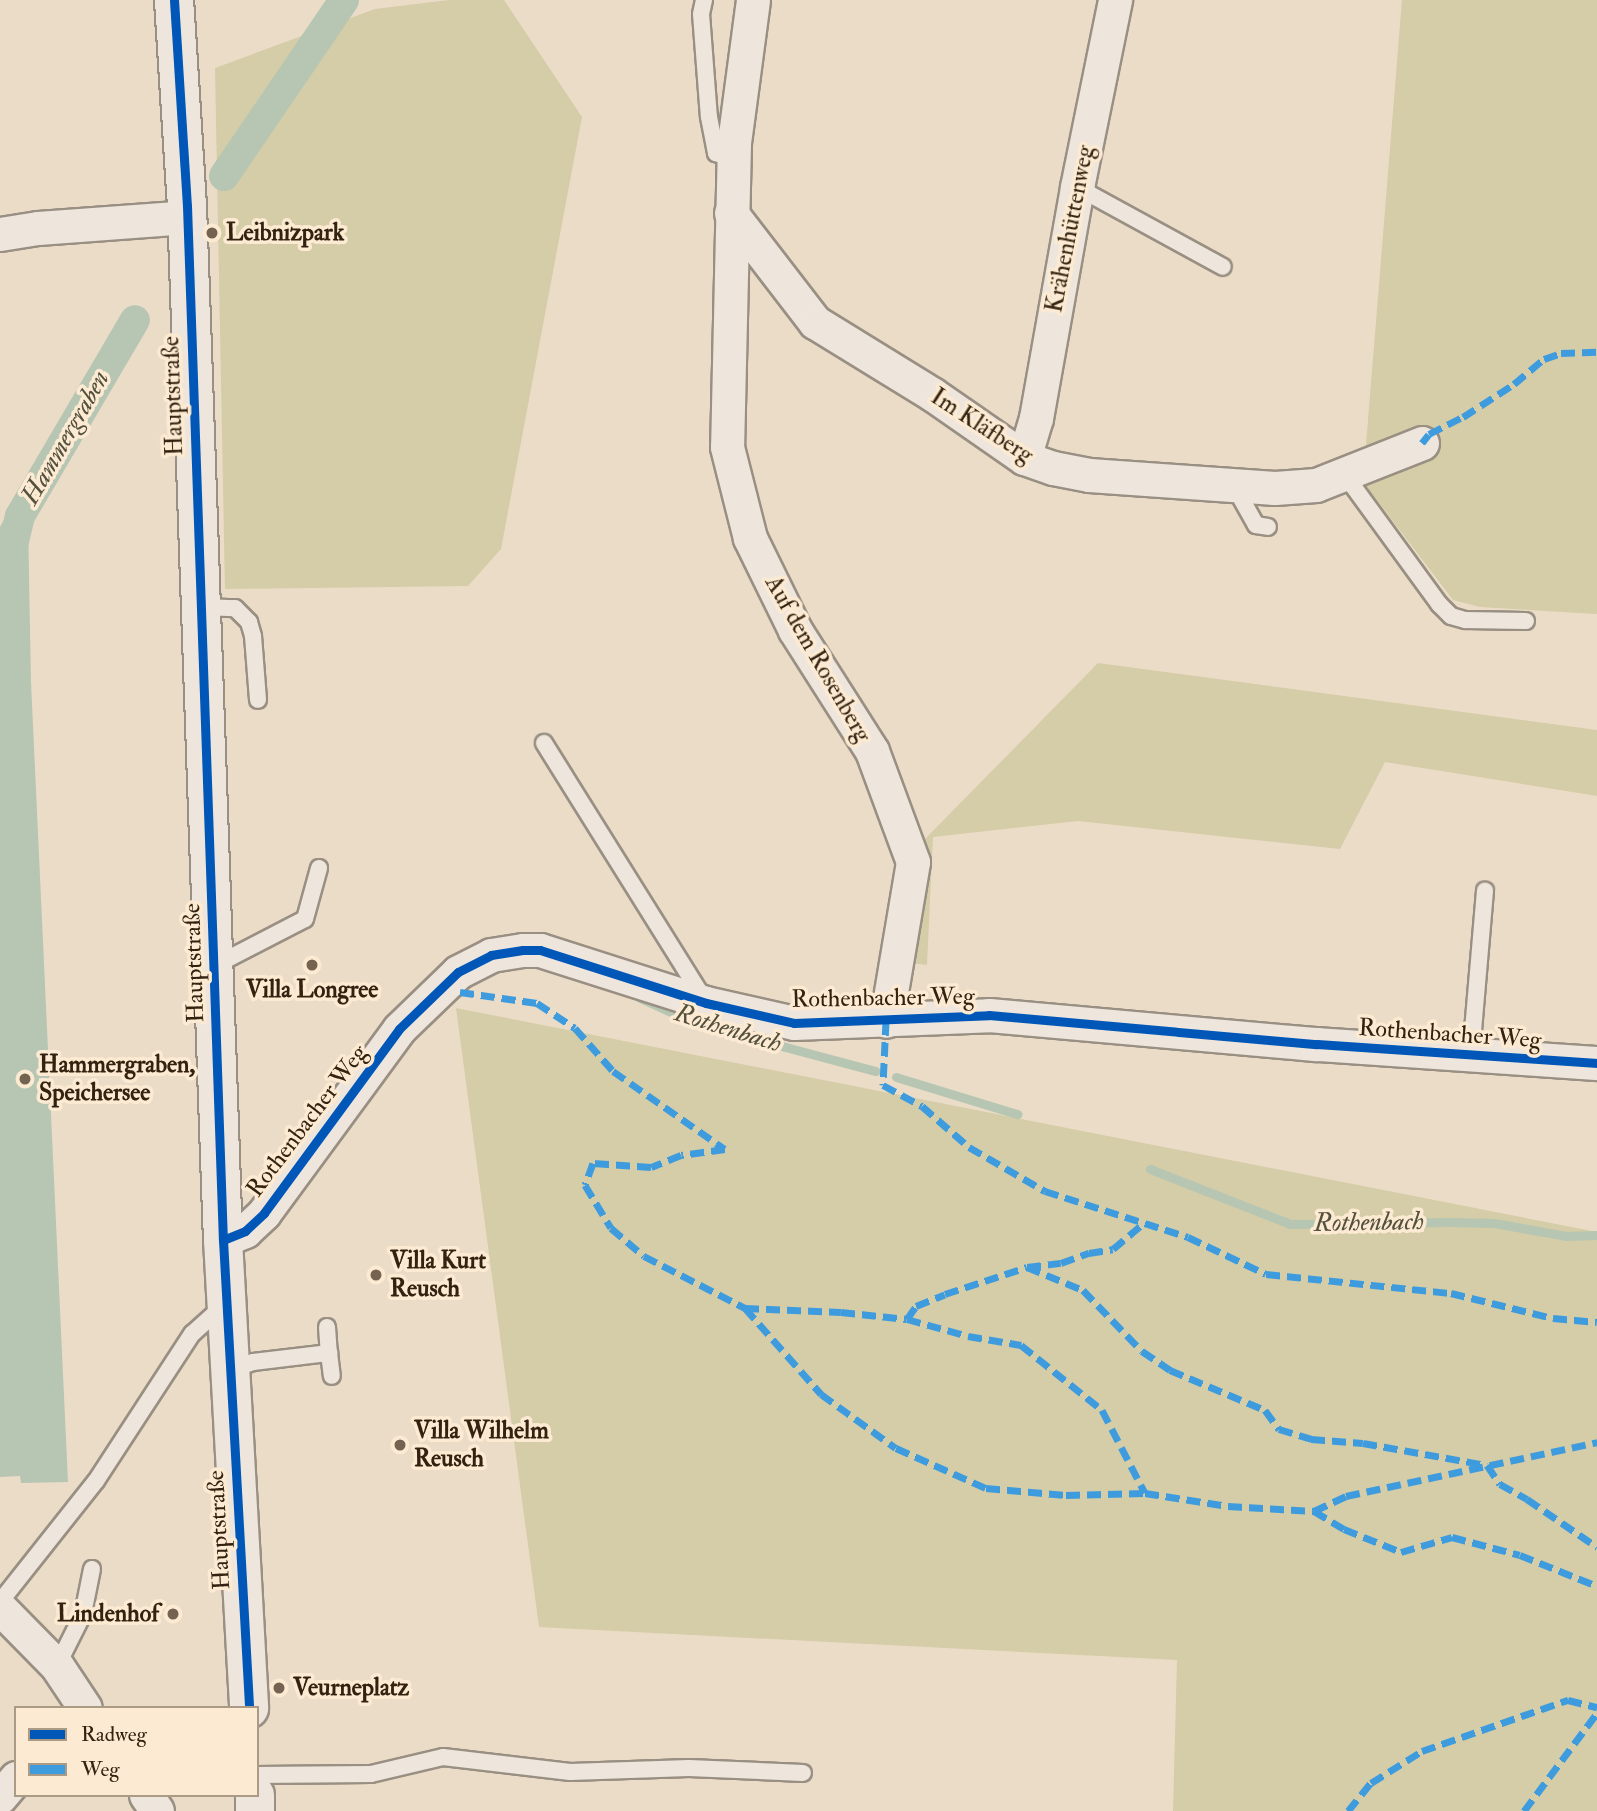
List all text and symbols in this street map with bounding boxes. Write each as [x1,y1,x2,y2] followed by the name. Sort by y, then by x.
[1040,143,1100,315] street label: Krähenhüttenweg
[226,219,344,247] place label: Leibnizpark
[204,225,220,241] marker: Leibnizpark
[157,336,189,456] street label: Hauptstraße
[15,365,117,511] water label: Hammergraben
[925,382,1039,470] street label: Im Kläfberg
[759,571,877,747] street label: Auf dem Rosenberg
[178,903,210,1023] street label: Hauptstraße
[304,957,320,973] marker: Villa Longree
[246,976,378,1004] place label: Villa Longree
[791,982,975,1014] street label: Rothenbacher Weg
[671,998,785,1060] water label: Rothenbach
[1358,1013,1542,1055] street label: Rothenbacher Weg
[240,1039,374,1203] street label: Rothenbacher Weg
[39,1051,195,1107] place label: Hammergraben, Speichersee
[17,1071,33,1087] marker: Hammergraben, Speichersee
[1314,1206,1424,1240] water label: Rothenbach
[390,1247,486,1303] place label: Villa Kurt Reusch
[368,1267,384,1283] marker: Villa Kurt Reusch
[414,1417,549,1473] place label: Villa Wilhelm Reusch
[392,1437,408,1453] marker: Villa Wilhelm Reusch
[201,1469,237,1591] street label: Hauptstraße
[57,1600,159,1628] place label: Lindenhof
[165,1606,181,1622] marker: Lindenhof
[293,1674,409,1702] place label: Veurneplatz
[271,1680,287,1696] marker: Veurneplatz
[14,1706,259,1797] legend
[81,1721,147,1748] text: Radweg
[81,1756,120,1783] text: Weg

